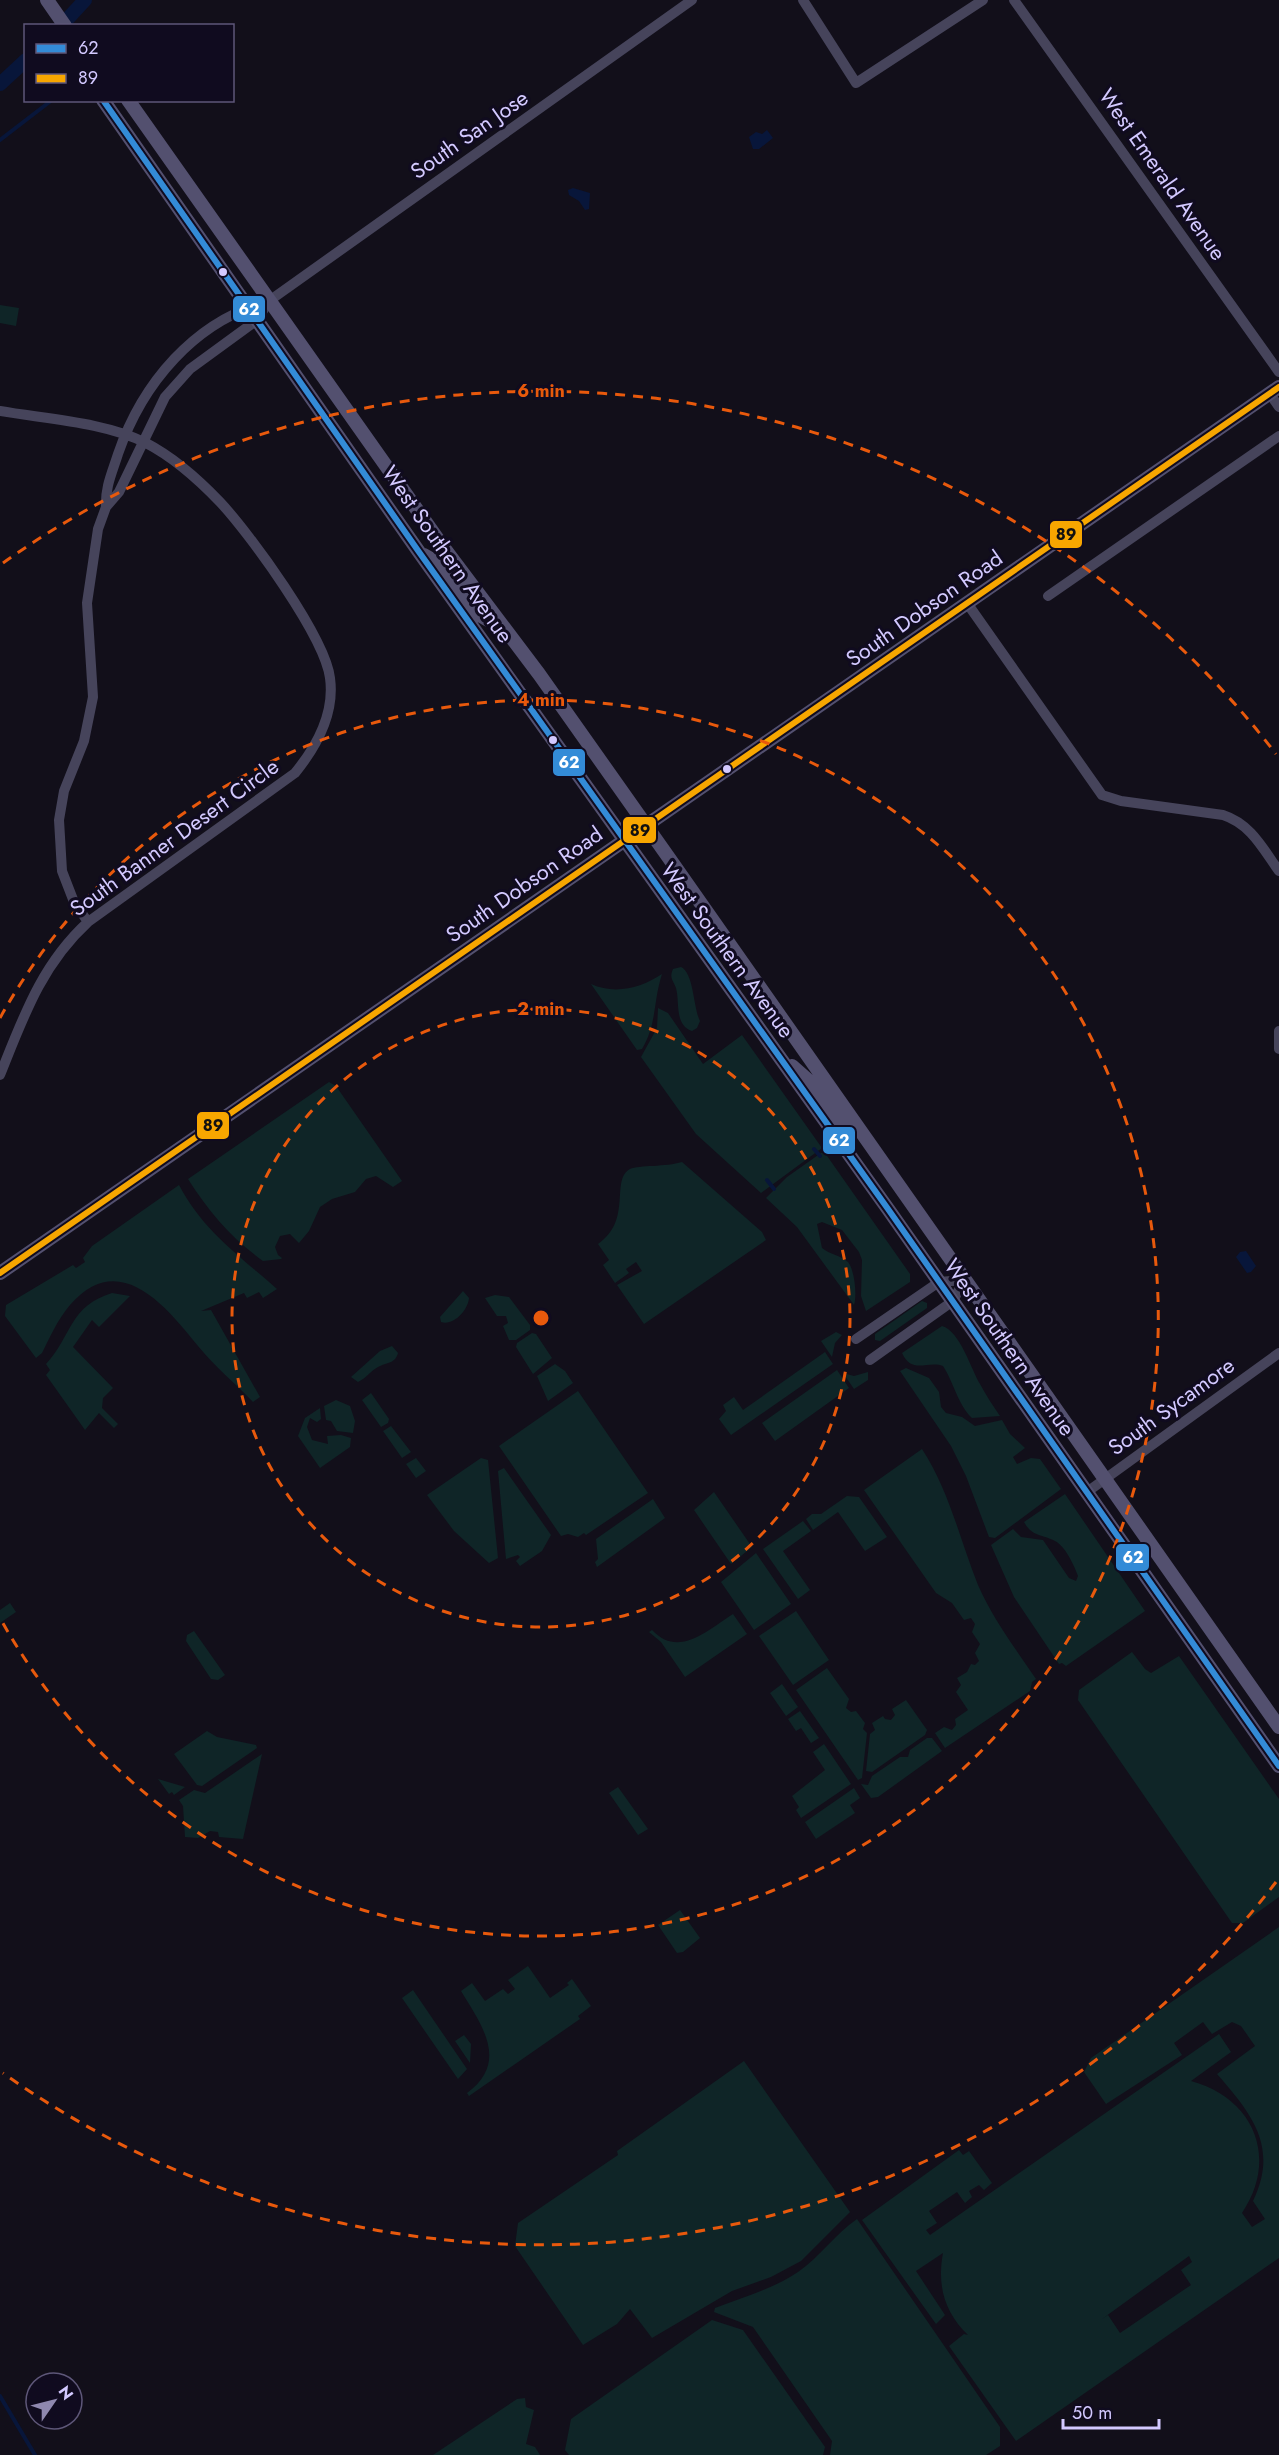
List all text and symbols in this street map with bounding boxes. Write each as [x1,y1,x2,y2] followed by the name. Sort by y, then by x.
[24,24,234,102] legend
[78,35,99,61] text: 62
[78,65,98,91] text: 89
[1092,81,1234,267] street label: West Emerald Avenue
[404,82,534,186] street label: South San Jose
[217,266,229,278] unlabelled marker
[232,295,266,323] line badge: 62
[238,298,260,321] text: 62
[517,378,565,404] text: 6 min
[375,459,521,649] street label: West Southern Avenue
[1049,520,1083,549] line badge: 89
[1056,523,1076,546] text: 89
[839,542,1009,674] street label: South Dobson Road
[517,687,565,713] text: 4 min
[547,734,559,746] unlabelled marker
[552,748,586,777] line badge: 62
[63,750,285,924] street label: South Banner Desert Circle
[558,751,580,774] text: 62
[721,763,733,775] unlabelled marker
[622,816,657,844] line badge: 89
[439,818,609,950] street label: South Dobson Road
[630,819,650,842] text: 89
[653,856,803,1044] street label: West Southern Avenue
[517,996,565,1022] text: 2 min
[196,1111,230,1140] line badge: 89
[203,1114,223,1137] text: 89
[822,1126,856,1155] line badge: 62
[828,1129,850,1152] text: 62
[937,1252,1083,1442] street label: West Southern Avenue
[531,1308,551,1328] centre of rings
[1101,1349,1241,1463] street label: South Sycamore
[1115,1543,1150,1572] line badge: 62
[1122,1546,1144,1569] text: 62
[24,2371,84,2431] north arrow
[53,2381,79,2404] text: N
[1063,2392,1159,2430] scale bar
[1072,2400,1112,2426] text: 50 m

